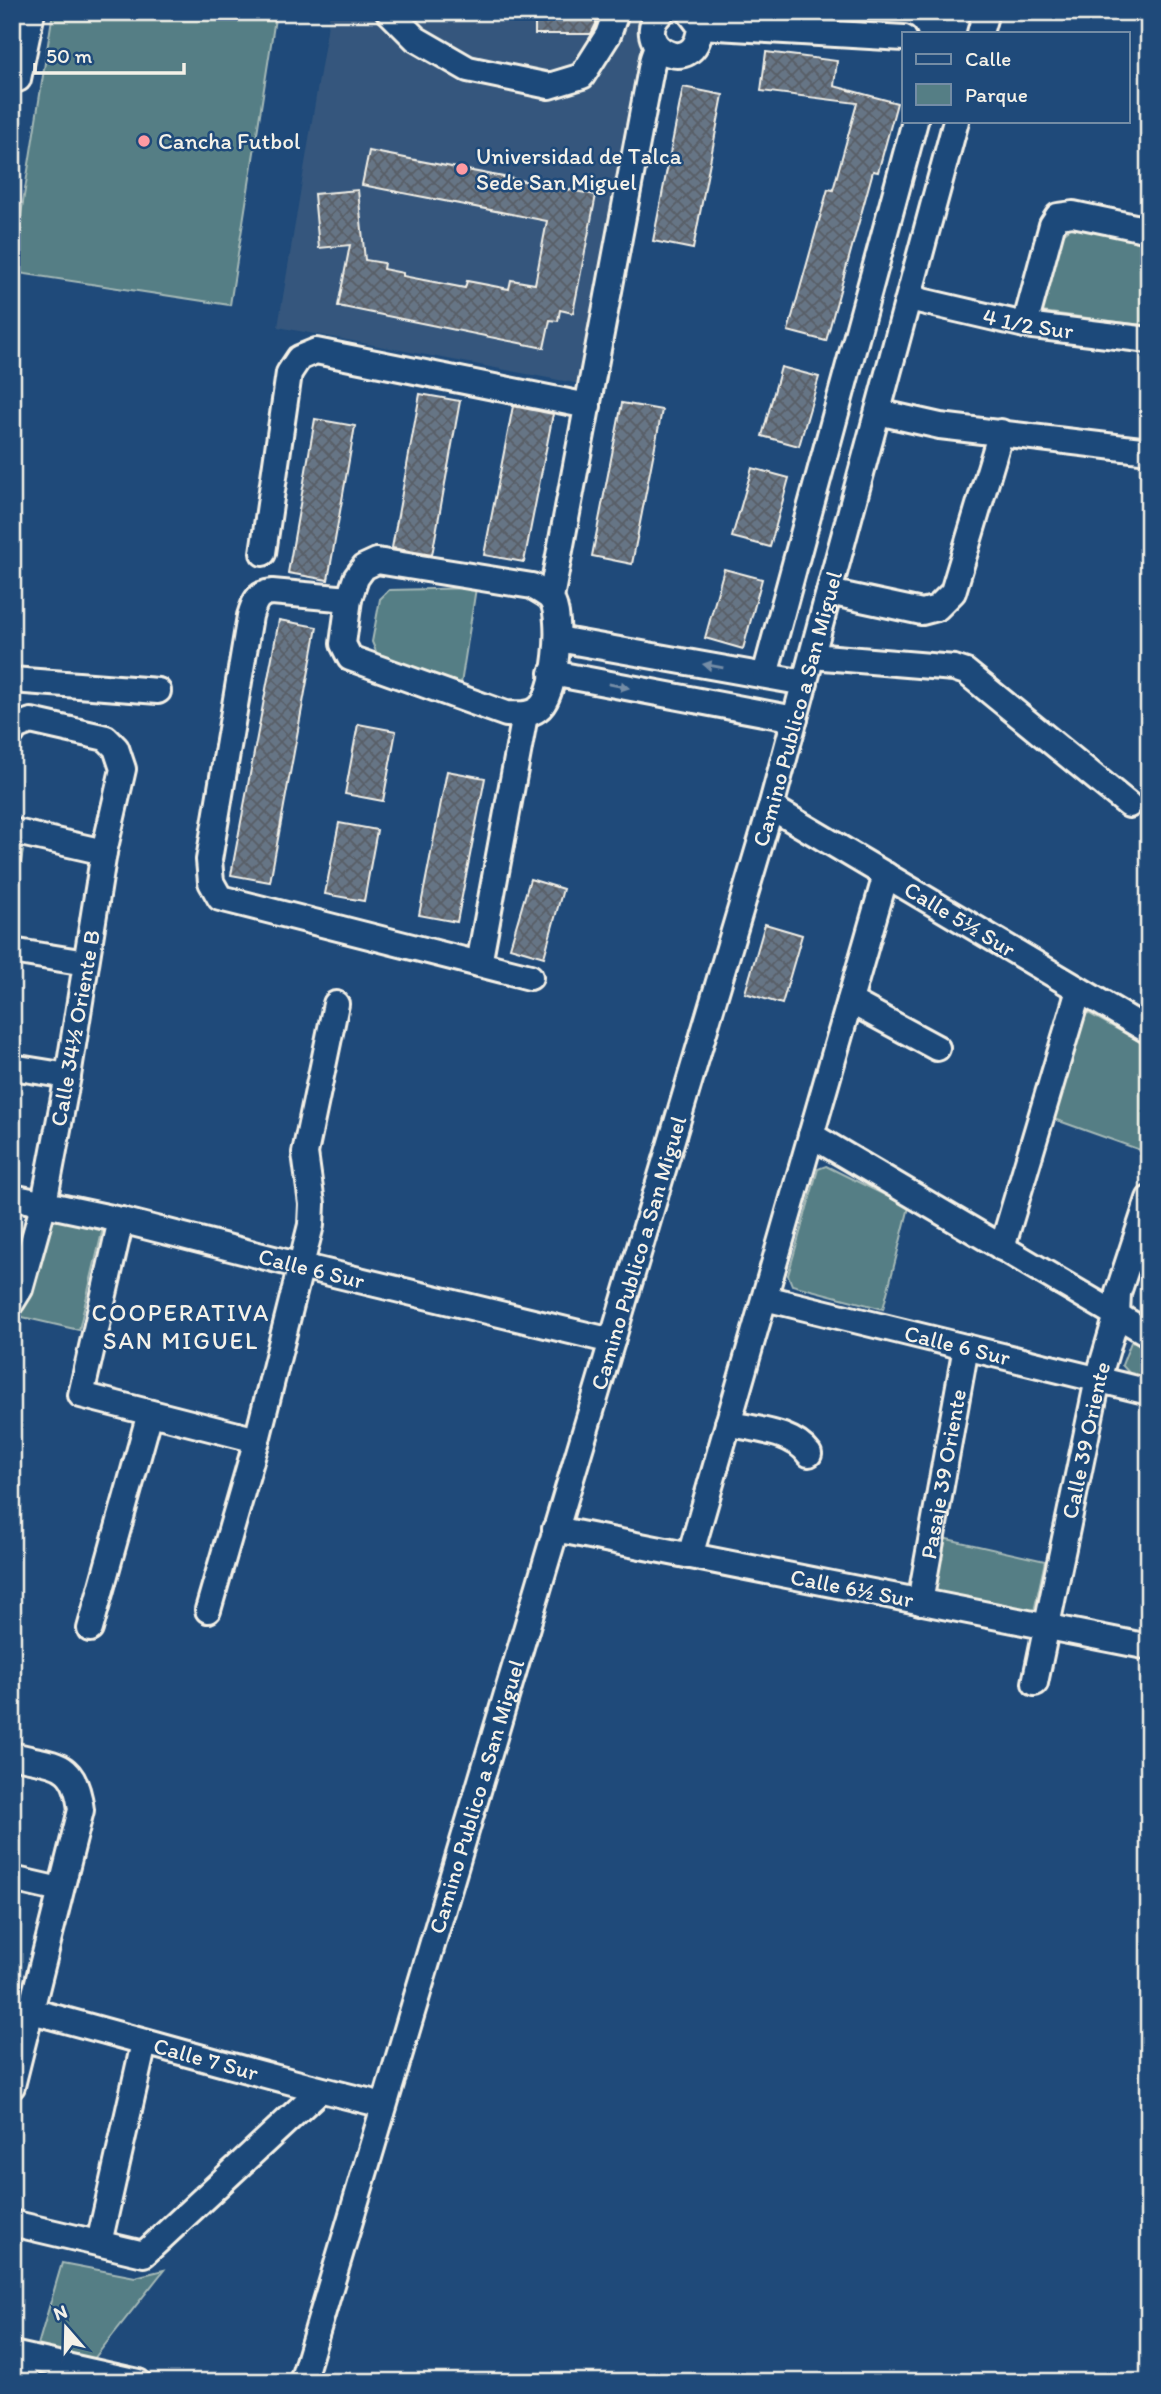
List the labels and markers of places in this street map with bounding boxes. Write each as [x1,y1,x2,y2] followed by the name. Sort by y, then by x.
[158,127,301,155] place label: Cancha Futbol
[136,133,152,149] marker: Cancha Futbol
[476,142,682,196] place label: Universidad de Talca Sede San Miguel
[454,161,470,177] marker: Universidad de Talca Sede San Miguel

